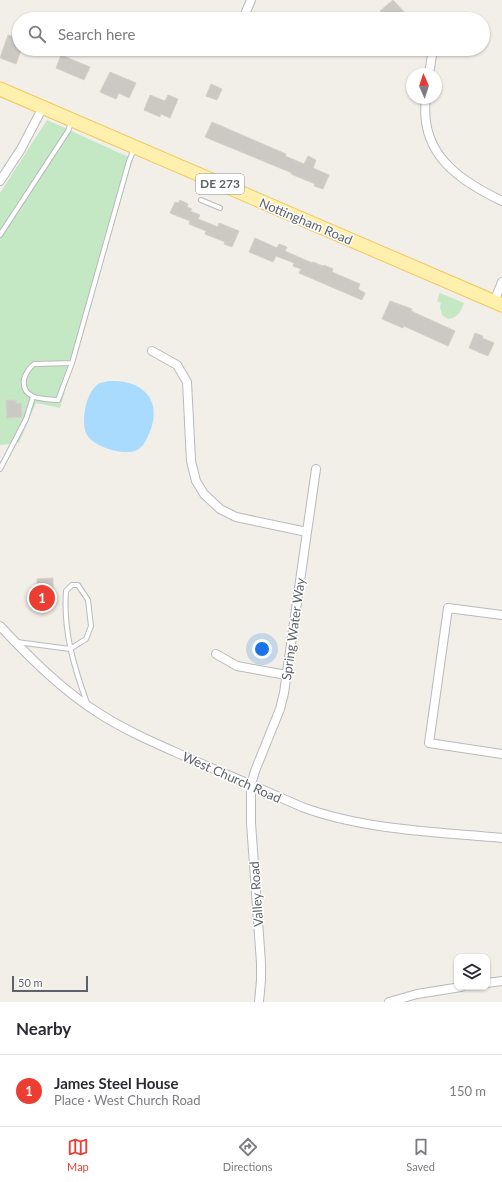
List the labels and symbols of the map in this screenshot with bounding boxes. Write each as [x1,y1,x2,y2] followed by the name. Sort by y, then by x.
[406,68,442,104] north arrow
[196,174,244,194] road number: DE 273
[257,194,355,248] street label: Nottingham Road
[278,577,308,681] street label: Spring Water Way
[29,583,55,613] pin: 1
[252,639,272,659] your location
[180,748,284,806] street label: West Church Road
[246,861,266,927] street label: Valley Road
[12,974,88,993] scale bar

